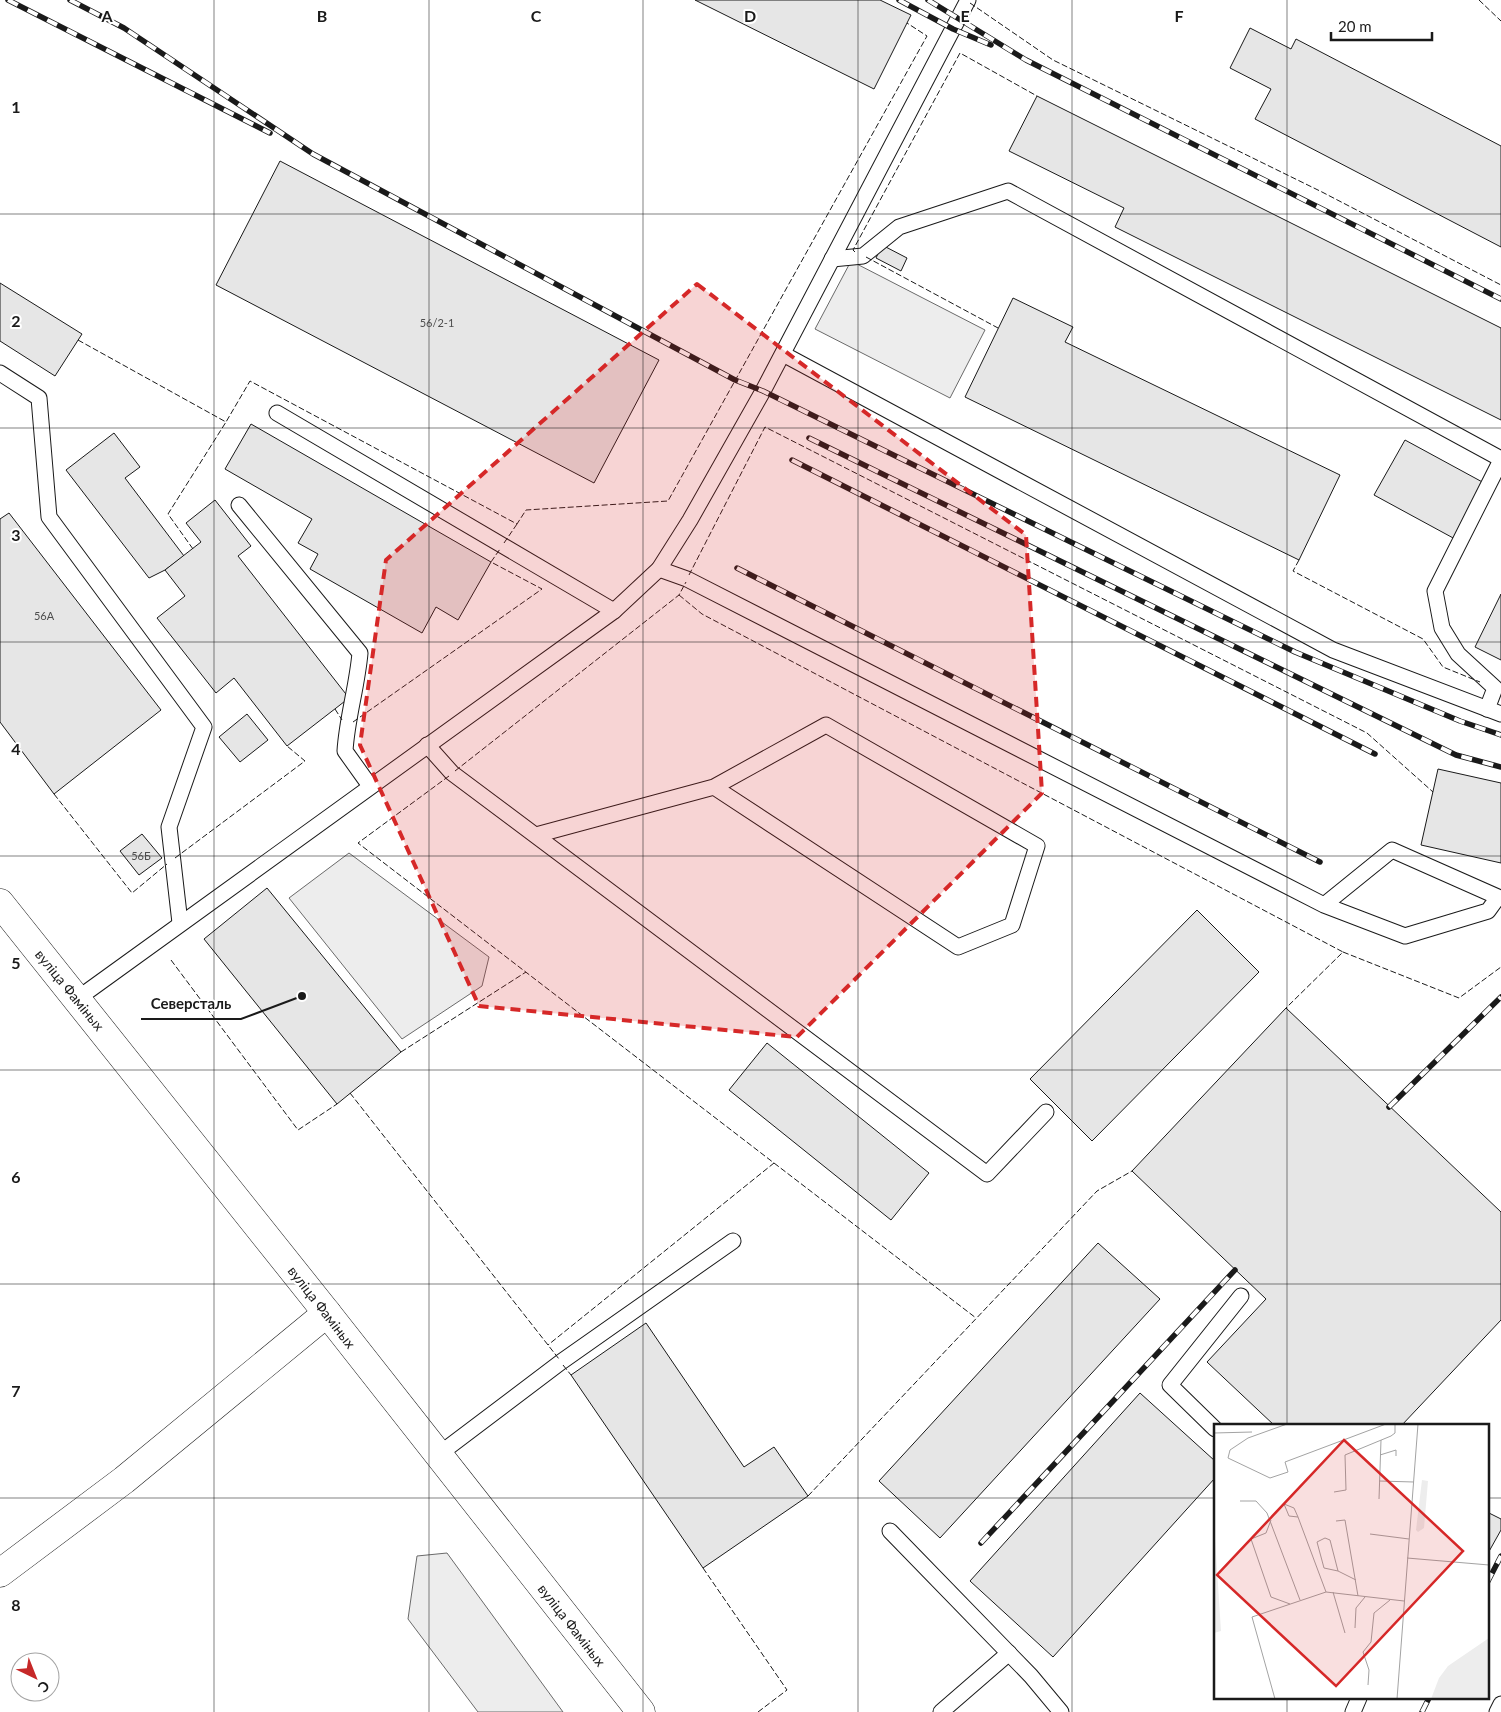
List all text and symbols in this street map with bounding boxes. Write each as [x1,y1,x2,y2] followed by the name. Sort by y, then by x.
[100,6,113,25] text: A
[317,6,327,25] text: B
[531,6,542,25] text: C
[744,6,756,25] text: D
[960,6,970,25] text: E
[1174,6,1184,25] text: F
[1331,10,1432,42] scale bar
[1338,17,1372,35] text: 20 m
[11,97,21,116] text: 1
[11,311,21,330] text: 2
[420,316,454,329] house number: 56/2-1
[11,525,21,544] text: 3
[34,609,55,622] house number: 56А
[11,739,21,758] text: 4
[131,849,151,862] house number: 56Б
[32,946,108,1034] street label: вуліца Фаміных
[11,953,21,972] text: 5
[141,989,241,1019] callout: Северсталь
[151,994,231,1012] text: Северсталь
[11,1167,21,1186] text: 6
[285,1262,359,1352] street label: вуліца Фаміных
[11,1381,21,1400] text: 7
[1214,1424,1488,1700] inset map
[535,1580,609,1670] street label: вуліца Фаміных
[11,1595,21,1614] text: 8
[10,1652,60,1702] north arrow
[34,1677,53,1697] text: С

